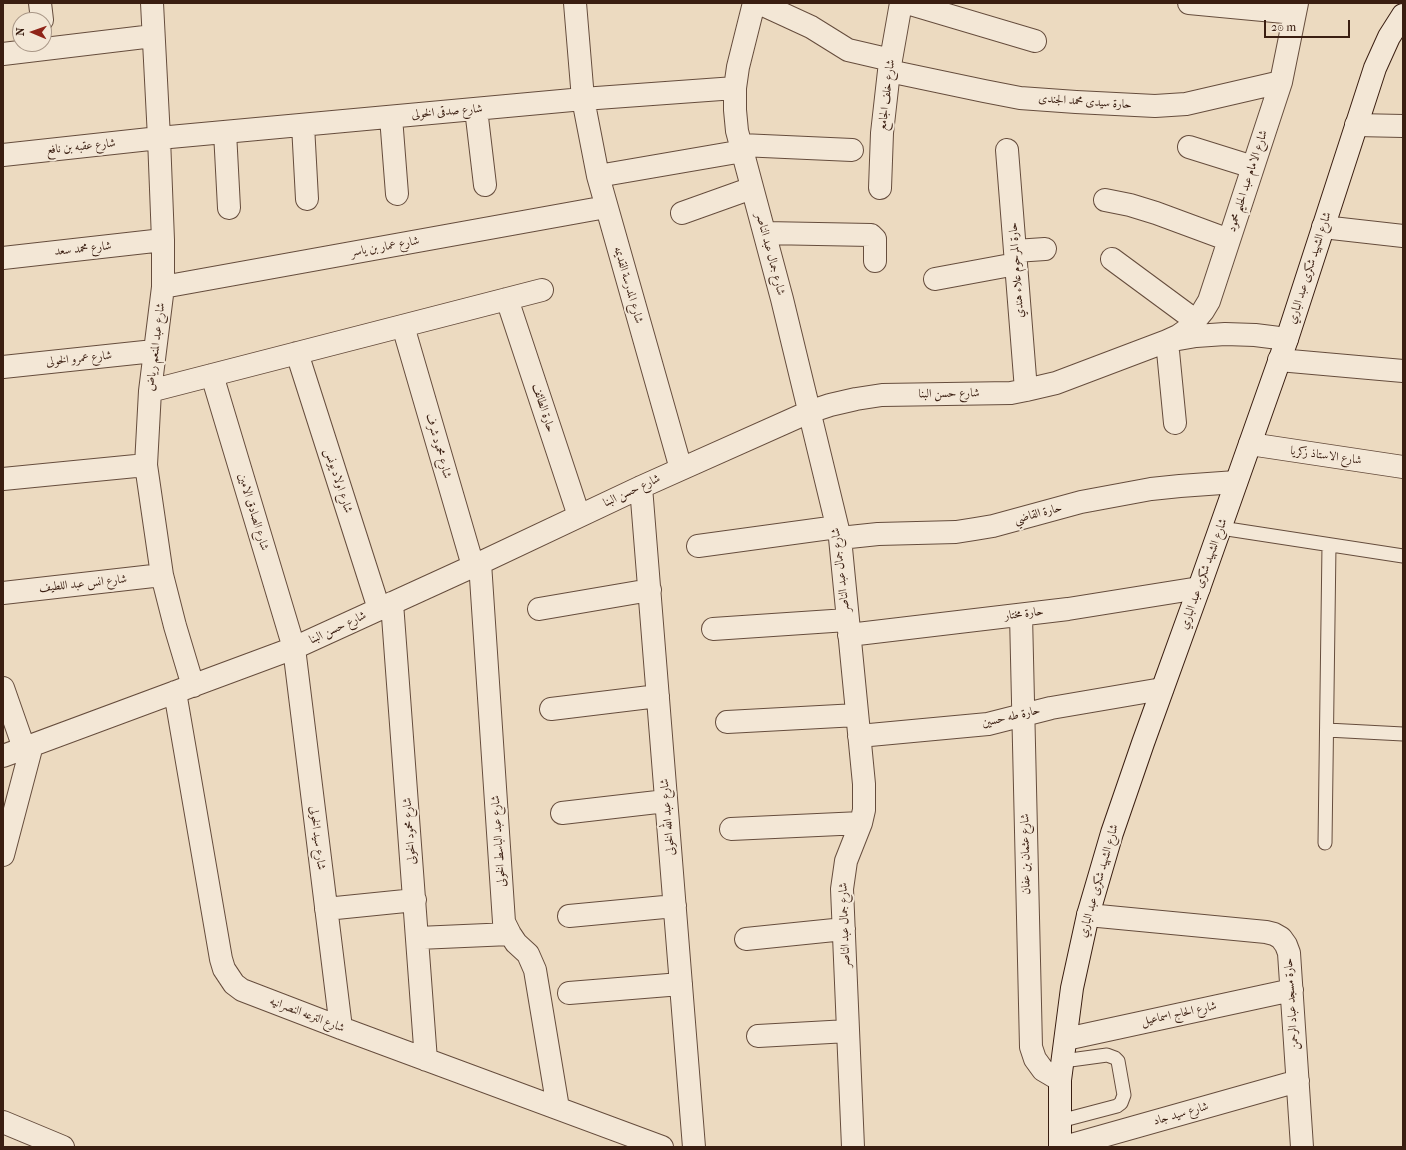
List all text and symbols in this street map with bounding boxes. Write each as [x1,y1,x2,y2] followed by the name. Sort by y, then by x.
[12,12,52,52] north arrow
[1266,12,1352,38] scale bar
[1271,20,1296,34] text: 20 m
[14,27,27,36] text: N
[876,59,898,131] street label: شارع خلف الجامع
[1038,92,1132,112] street label: حارة سيدى محمد الجندى
[411,102,483,122] street label: شارع صدقى الخولى
[1225,128,1271,234] street label: شارع الامام عبد الحليم محمود
[46,136,116,158] street label: شارع عقبه بن نافع
[1285,210,1335,326] street label: شارع الشهيد شكرى عبد الباري
[752,211,788,297] street label: شارع جمال عبد الناصر
[1006,222,1028,318] street label: حارة المرحوم علاء هندي
[350,234,420,260] street label: شارع عمار بن ياسر
[54,239,112,259] street label: شارع محمد سعد
[610,245,646,325] street label: شارع المدرسة القديمه
[143,302,169,392] street label: شارع عبد المنعم رياض
[45,348,113,370] street label: شارع عمرو الخولى
[528,382,558,434] street label: حارة الطائف
[918,386,980,402] street label: شارع حسن البنا
[422,412,454,480] street label: شارع محمود شرف
[1289,444,1363,468] street label: شارع الاستاذ زكريا
[321,447,355,515] street label: شارع اولاد يونس
[234,472,272,552] street label: شارع الصادق الامين
[601,472,663,510] street label: شارع حسن البنا
[1012,501,1064,527] street label: حارة القاضي
[1177,517,1231,631] street label: شارع الشهيد شكرى عبد الباري
[829,527,853,613] street label: شارع جمال عبد الناصر
[38,572,128,596] street label: شارع انس عبد اللطيف
[1004,604,1044,624] street label: حارة مختار
[307,609,369,647] street label: شارع حسن البنا
[980,703,1042,731] street label: حارة طه حسين
[657,778,679,856] street label: شارع عبد الله الخولى
[489,795,509,887] street label: شارع عبد الباسط الخولى
[400,797,420,865] street label: شارع محمود الخولى
[306,805,328,871] street label: شارع سيد الخولى
[1018,813,1034,895] street label: شارع عثمان بن عفان
[1076,823,1122,939] street label: شارع الشهيد شكرى عبد الباري
[836,882,854,968] street label: شارع جمال عبد الناصر
[1282,958,1302,1050] street label: حارة مسجد عباد الرحمن
[267,994,347,1036] street label: شارع الترعه النصرانيه
[1140,999,1218,1029] street label: شارع الحاج اسماعيل
[1152,1099,1210,1129] street label: شارع سيد جاد

